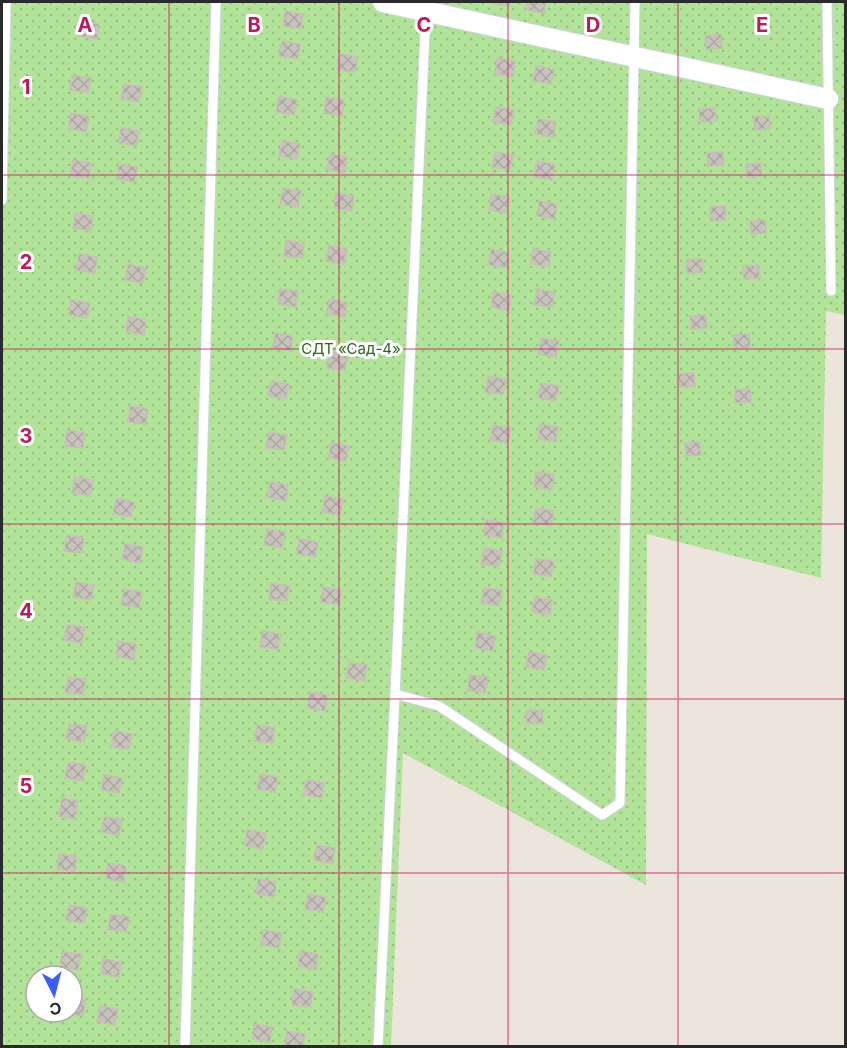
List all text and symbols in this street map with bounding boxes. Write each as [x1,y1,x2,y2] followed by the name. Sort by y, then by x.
[78,13,93,37] text: A
[247,13,261,37] text: B
[417,13,431,37] text: C
[586,13,600,37] text: D
[756,13,768,37] text: E
[22,75,30,99] text: 1
[20,250,32,274] text: 2
[301,339,401,358] park label: СДТ «Сад-4»
[20,424,32,448] text: 3
[19,599,33,623] text: 4
[20,774,32,798] text: 5
[24,964,84,1024] north arrow
[48,998,63,1019] text: С

